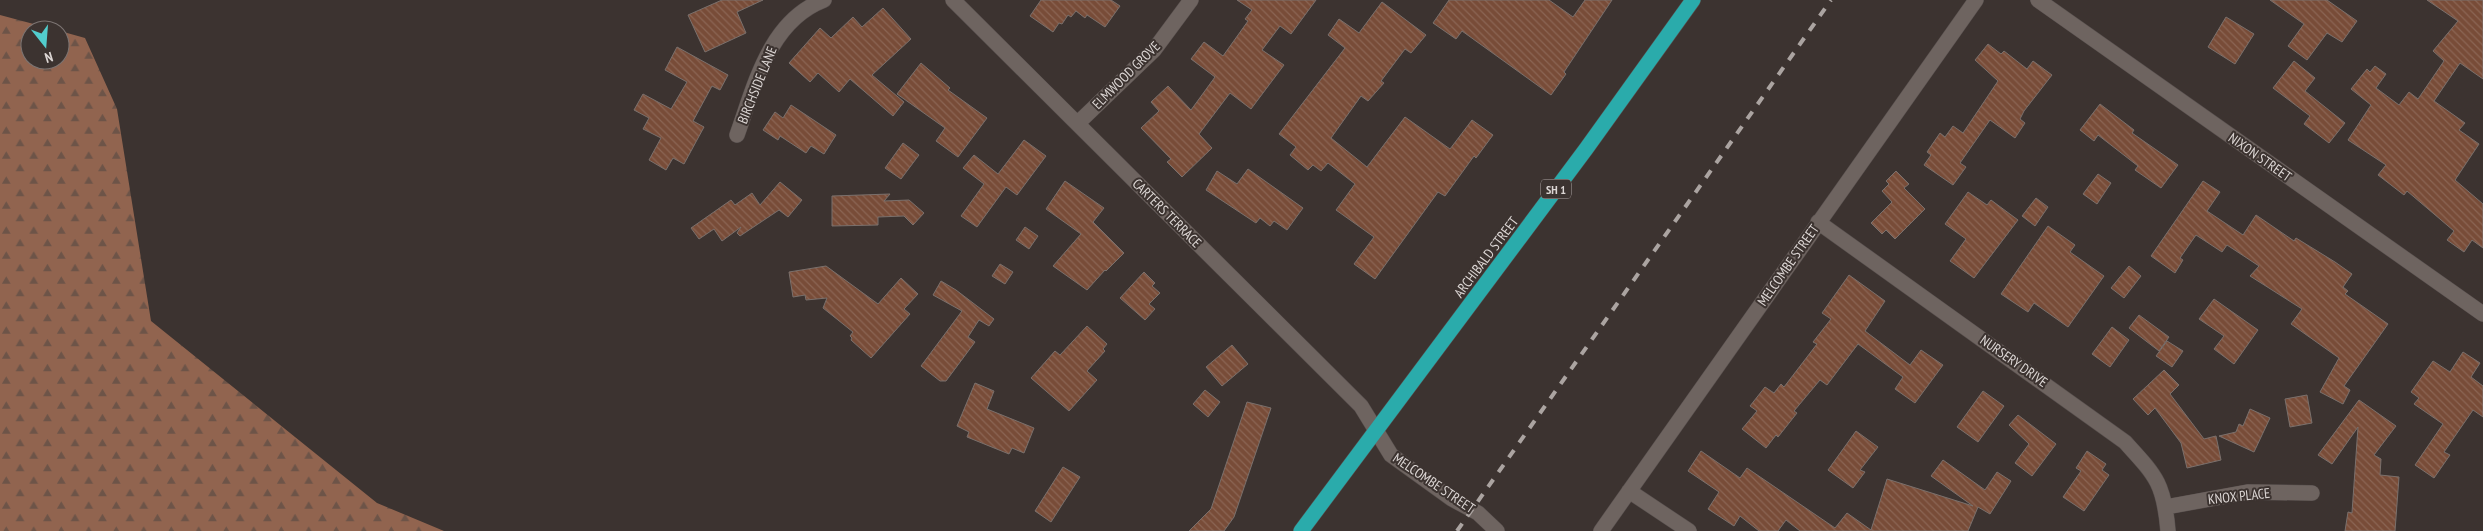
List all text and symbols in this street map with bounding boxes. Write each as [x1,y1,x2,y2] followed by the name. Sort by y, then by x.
[20,20,70,70] north arrow
[1088,37,1164,113] street label: ELMWOOD GROVE
[733,44,781,126] street label: BIRCHSIDE LANE
[43,48,55,67] text: N
[2225,129,2296,186] street label: NIXON STREET
[1129,175,1205,251] street label: CARTERS TERRACE
[1541,180,1571,198] road number: SH 1
[1450,212,1523,301] street label: ARCHIBALD STREET
[1753,220,1823,309] street label: MELCOMBE STREET
[1977,331,2051,391] street label: NURSERY DRIVE
[1389,449,1479,518] street label: MELCOMBE STREET
[2207,484,2271,508] street label: KNOX PLACE

